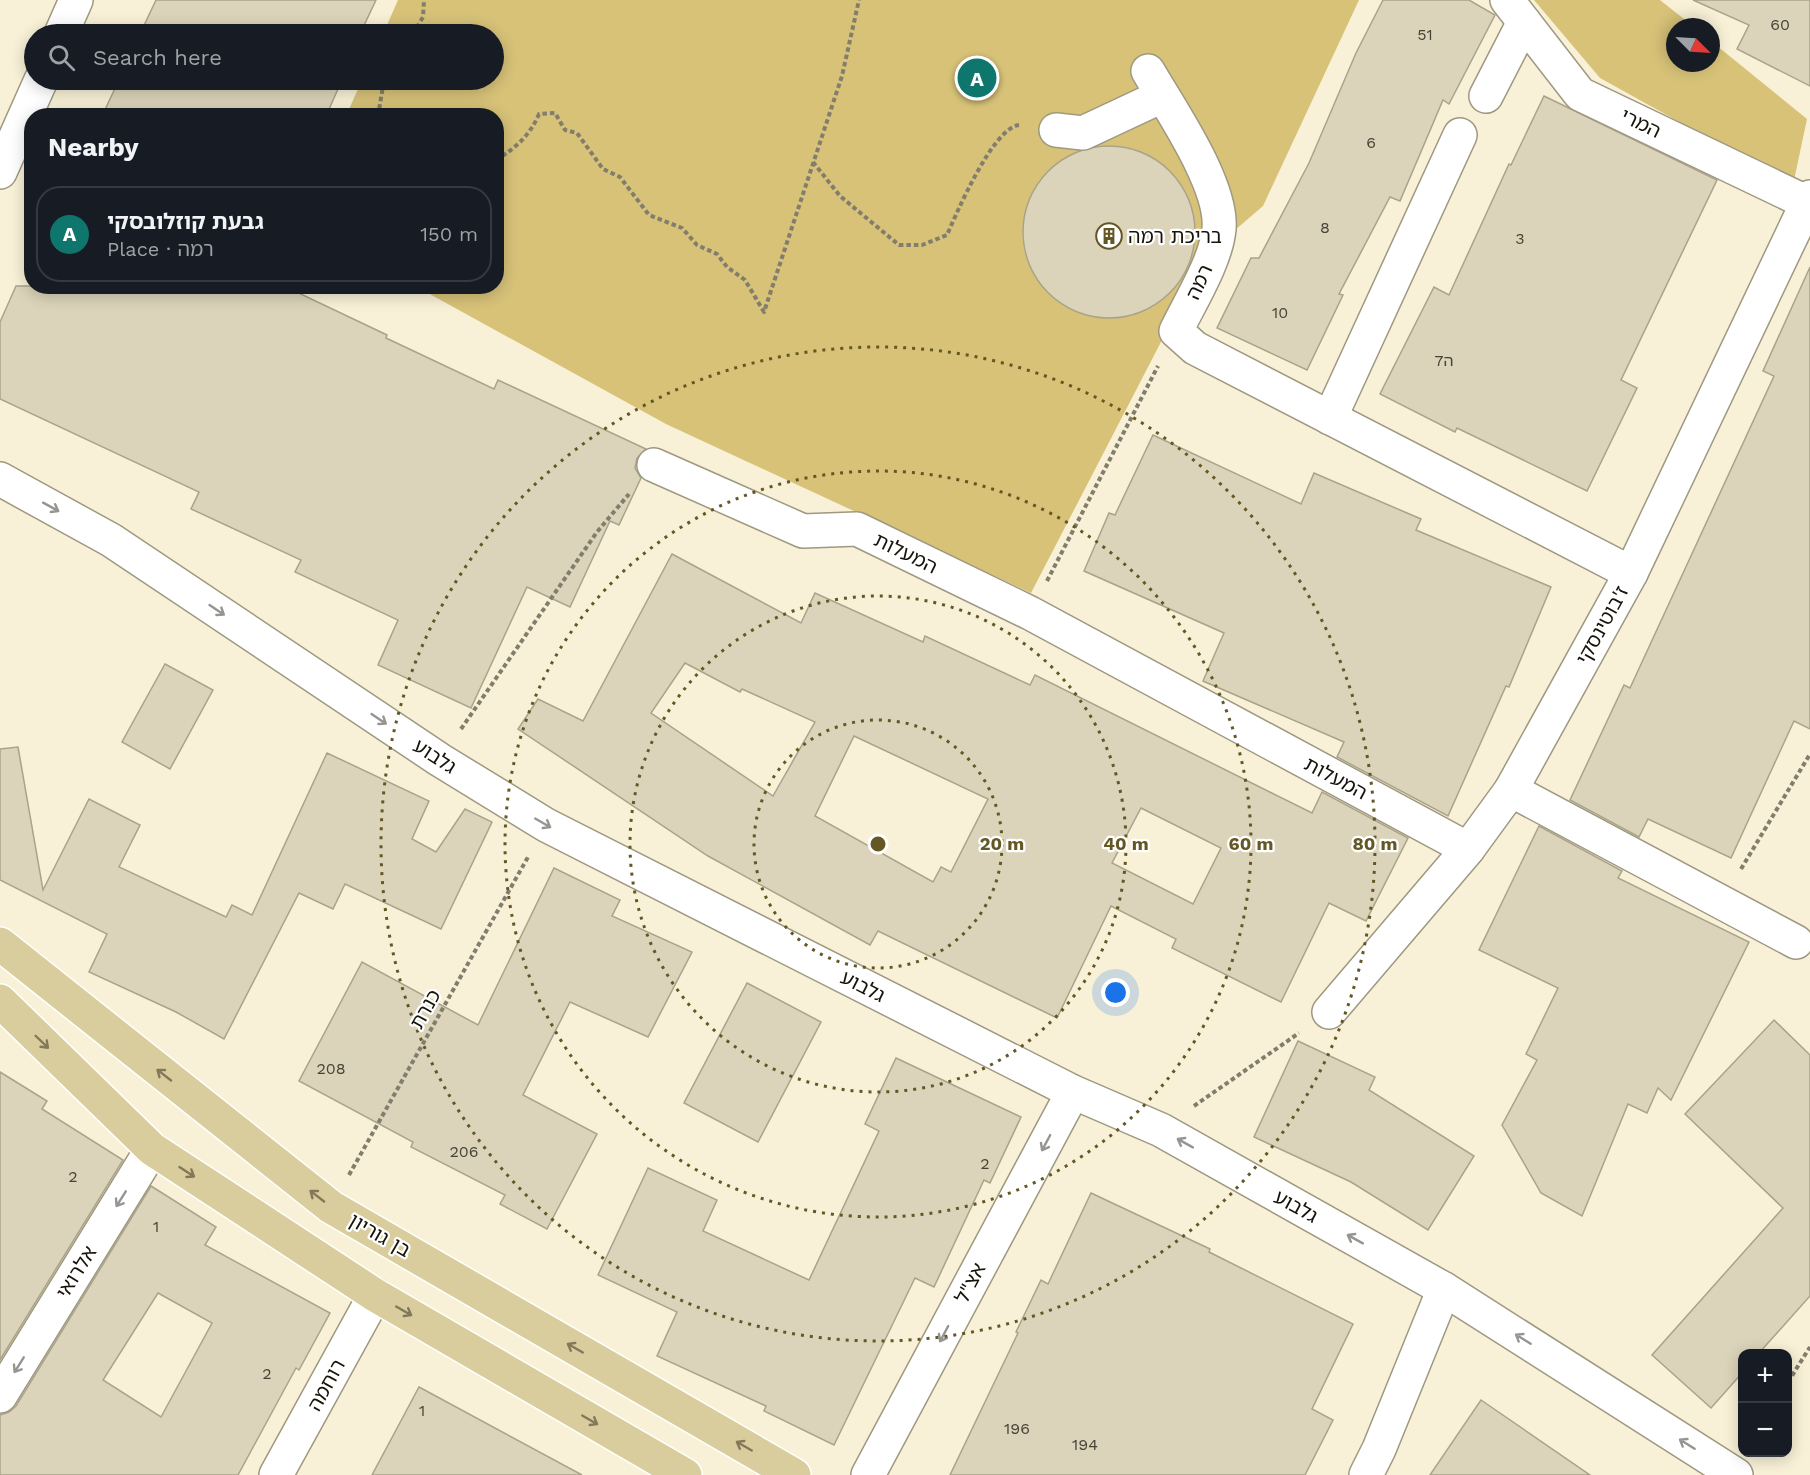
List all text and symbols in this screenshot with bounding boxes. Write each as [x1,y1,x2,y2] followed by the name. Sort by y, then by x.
[1770,15,1790,34] house number: 60
[1666,18,1720,72] north arrow
[24,24,504,90] search box
[1417,25,1433,44] house number: 51
[45,41,78,74] icon: search
[93,45,222,70] text: Search here
[958,56,996,100] pin: A
[1617,103,1665,143] street label: המרי
[48,132,139,162] text: Nearby
[1366,133,1376,152] house number: 6
[107,209,264,234] text: גבעת קוזלובסקי
[1320,218,1330,237] house number: 8
[1094,221,1124,251] building icon: בריכת רמה
[63,222,76,246] text: A
[420,222,478,246] text: 150 m
[1128,224,1222,248] place label: בריכת רמה
[1515,229,1525,248] house number: 3
[107,237,214,261] text: Place · רמה
[1181,261,1217,303] street label: רמה
[1272,303,1288,322] house number: 10
[1434,351,1454,370] house number: 7ה
[42,502,60,513] one-way arrow
[870,527,942,579] street label: המעלות
[1571,582,1633,668] street label: ז'בוטינסקי
[208,604,224,616] one-way arrow
[370,713,386,725] one-way arrow
[409,733,461,779] street label: גלבוע
[1300,751,1372,805] street label: המעלות
[534,818,551,830] one-way arrow
[980,833,1024,854] text: 20 m
[1103,833,1149,854] text: 40 m
[1229,833,1273,854] text: 60 m
[1353,833,1397,854] text: 80 m
[868,834,888,854] centre of rings
[837,965,889,1007] street label: גלבוע
[1101,978,1130,1007] your location
[404,985,446,1033] street label: כנרת
[34,1035,49,1049] one-way arrow
[316,1059,346,1078] house number: 208
[156,1068,172,1081] one-way arrow
[1040,1134,1051,1152] one-way arrow
[1177,1137,1194,1149] one-way arrow
[449,1142,479,1161] house number: 206
[980,1154,990,1173] house number: 2
[178,1165,195,1178] one-way arrow
[68,1167,78,1186] house number: 2
[1270,1184,1322,1228] street label: גלבוע
[309,1189,325,1202] one-way arrow
[114,1190,126,1207] one-way arrow
[345,1208,415,1262] street label: בן גוריון
[153,1217,159,1236] house number: 1
[1347,1233,1364,1245] one-way arrow
[51,1241,101,1303] street label: אלרואי
[949,1259,991,1307] street label: אצ"ל
[395,1306,412,1318] one-way arrow
[937,1324,949,1342] one-way arrow
[1515,1333,1531,1345] one-way arrow
[567,1342,584,1354] one-way arrow
[1738,1349,1792,1457] map controls
[1738,1349,1792,1403] button: +
[302,1355,350,1415] street label: רוחמה
[13,1356,25,1373] one-way arrow
[262,1364,272,1383] house number: 2
[419,1401,425,1420] house number: 1
[1738,1403,1792,1457] button: −
[581,1414,598,1426] one-way arrow
[1004,1419,1030,1438] house number: 196
[1072,1435,1098,1454] house number: 194
[1679,1437,1696,1449] one-way arrow
[736,1439,753,1451] one-way arrow

